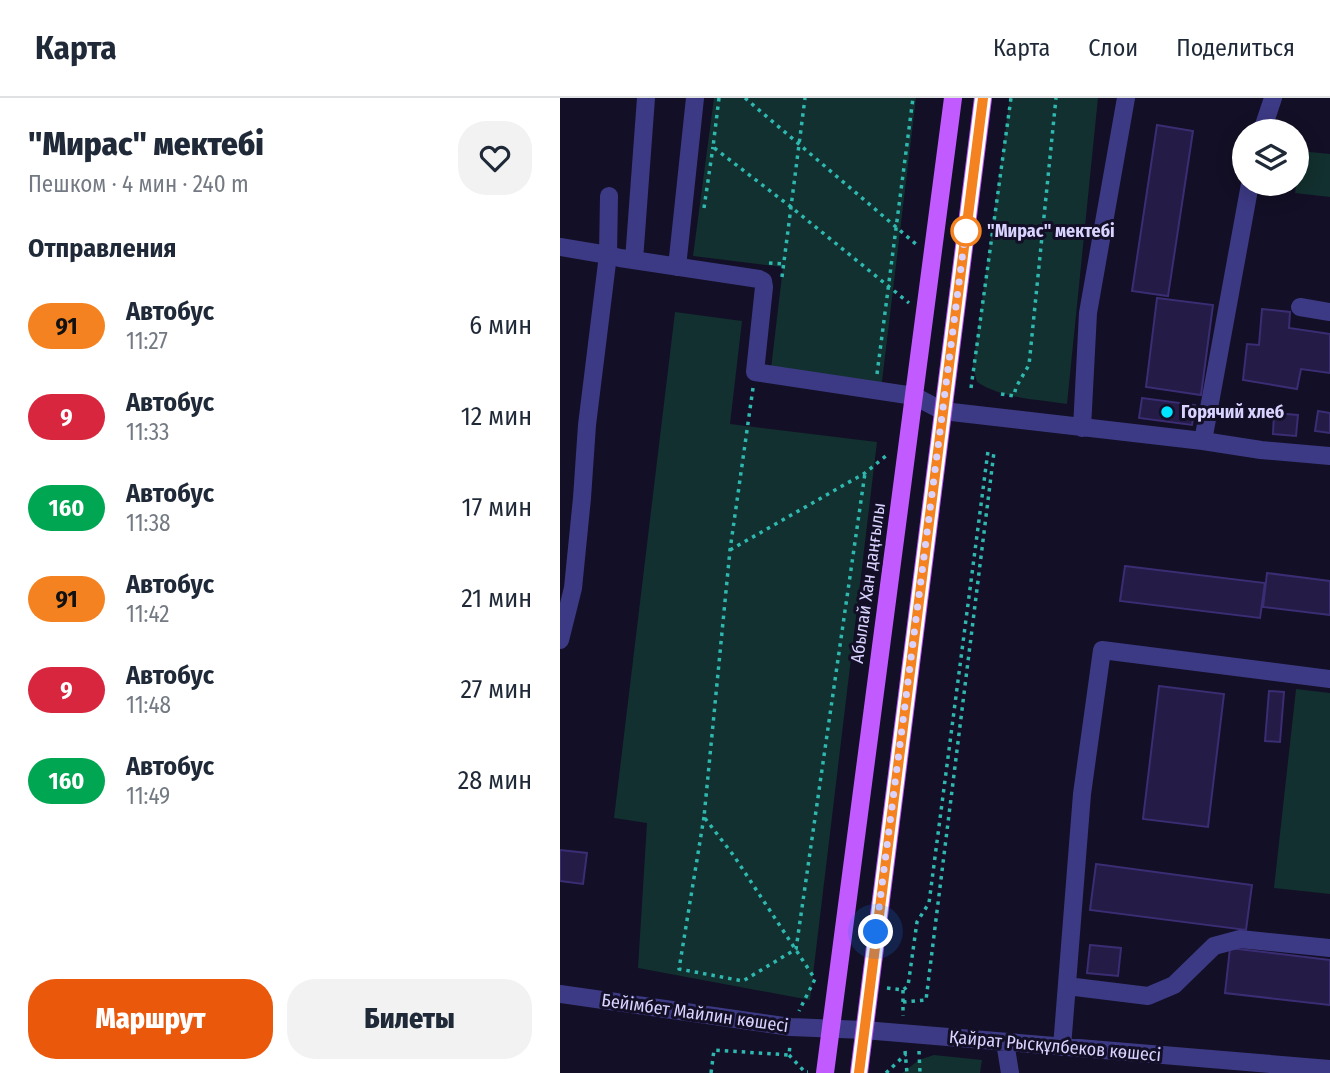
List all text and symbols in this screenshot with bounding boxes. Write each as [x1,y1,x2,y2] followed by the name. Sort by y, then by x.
[35,28,117,68] text: Карта
[993,34,1050,62] text: Карта
[1088,34,1138,62] text: Слои
[1176,34,1295,62] text: Поделиться
[1232,119,1309,196] map controls
[1232,119,1309,196] button: layers
[458,121,532,195] button: heart
[28,124,264,164] text: "Мирас" мектебі
[28,170,249,198] text: Пешком · 4 мин · 240 m
[951,216,981,246] marker: "Мирас" мектебі
[987,220,1115,242] place label: "Мирас" мектебі
[28,233,177,264] text: Отправления
[126,296,214,327] text: Автобус
[469,310,532,341] text: 6 мин
[55,312,78,340] text: 91
[126,327,168,355] text: 11:27
[126,387,214,418] text: Автобус
[461,401,532,432] text: 12 мин
[1181,401,1284,423] place label: Горячий хлеб
[60,403,73,431] text: 9
[1159,404,1175,420] marker: Горячий хлеб
[126,418,169,446] text: 11:33
[126,478,214,509] text: Автобус
[462,492,532,523] text: 17 мин
[49,494,84,522] text: 160
[846,501,890,665] street label: Абылай Хан даңғылы
[126,509,171,537] text: 11:38
[126,569,214,600] text: Автобус
[461,583,532,614] text: 21 мин
[55,585,78,613] text: 91
[126,600,169,628] text: 11:42
[126,660,214,691] text: Автобус
[460,674,532,705] text: 27 мин
[60,676,73,704] text: 9
[126,691,171,719] text: 11:48
[126,751,214,782] text: Автобус
[458,765,532,796] text: 28 мин
[49,767,84,795] text: 160
[126,782,170,810] text: 11:49
[858,914,893,949] your location
[28,979,273,1059] button: Маршрут
[287,979,532,1059] button: Билеты
[600,989,790,1037] street label: Бейімбет Майлин көшесі
[948,1026,1162,1066] street label: Қайрат Рысқұлбеков көшесі

